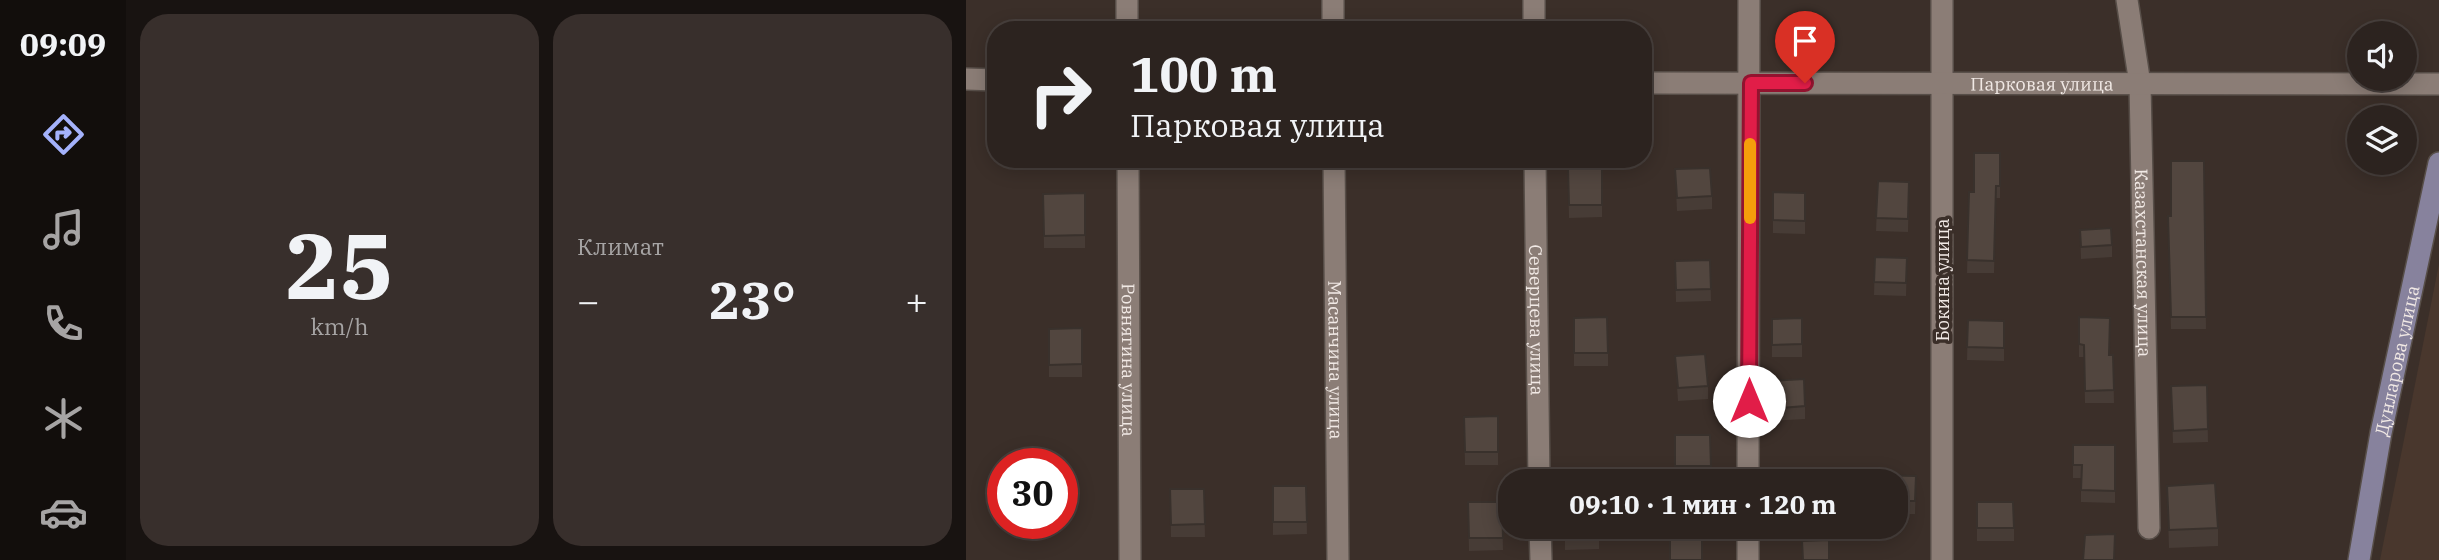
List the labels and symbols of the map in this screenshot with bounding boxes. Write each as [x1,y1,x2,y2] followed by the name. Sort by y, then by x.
[1775,11,1835,83] pin
[1970,72,2114,95] street label: Парковая улица
[2130,168,2157,358] street label: Казахстанская улица
[1931,218,1954,341] street label: Бокина улица
[1525,244,1549,396] street label: Северцева улица
[1324,280,1348,440] street label: Масанчина улица
[1117,283,1141,437] street label: Ровнягина улица
[2369,283,2424,438] street label: Дунларова улица
[1712,364,1786,438] position arrow
[987,448,1078,539] speed limit sign: 30

